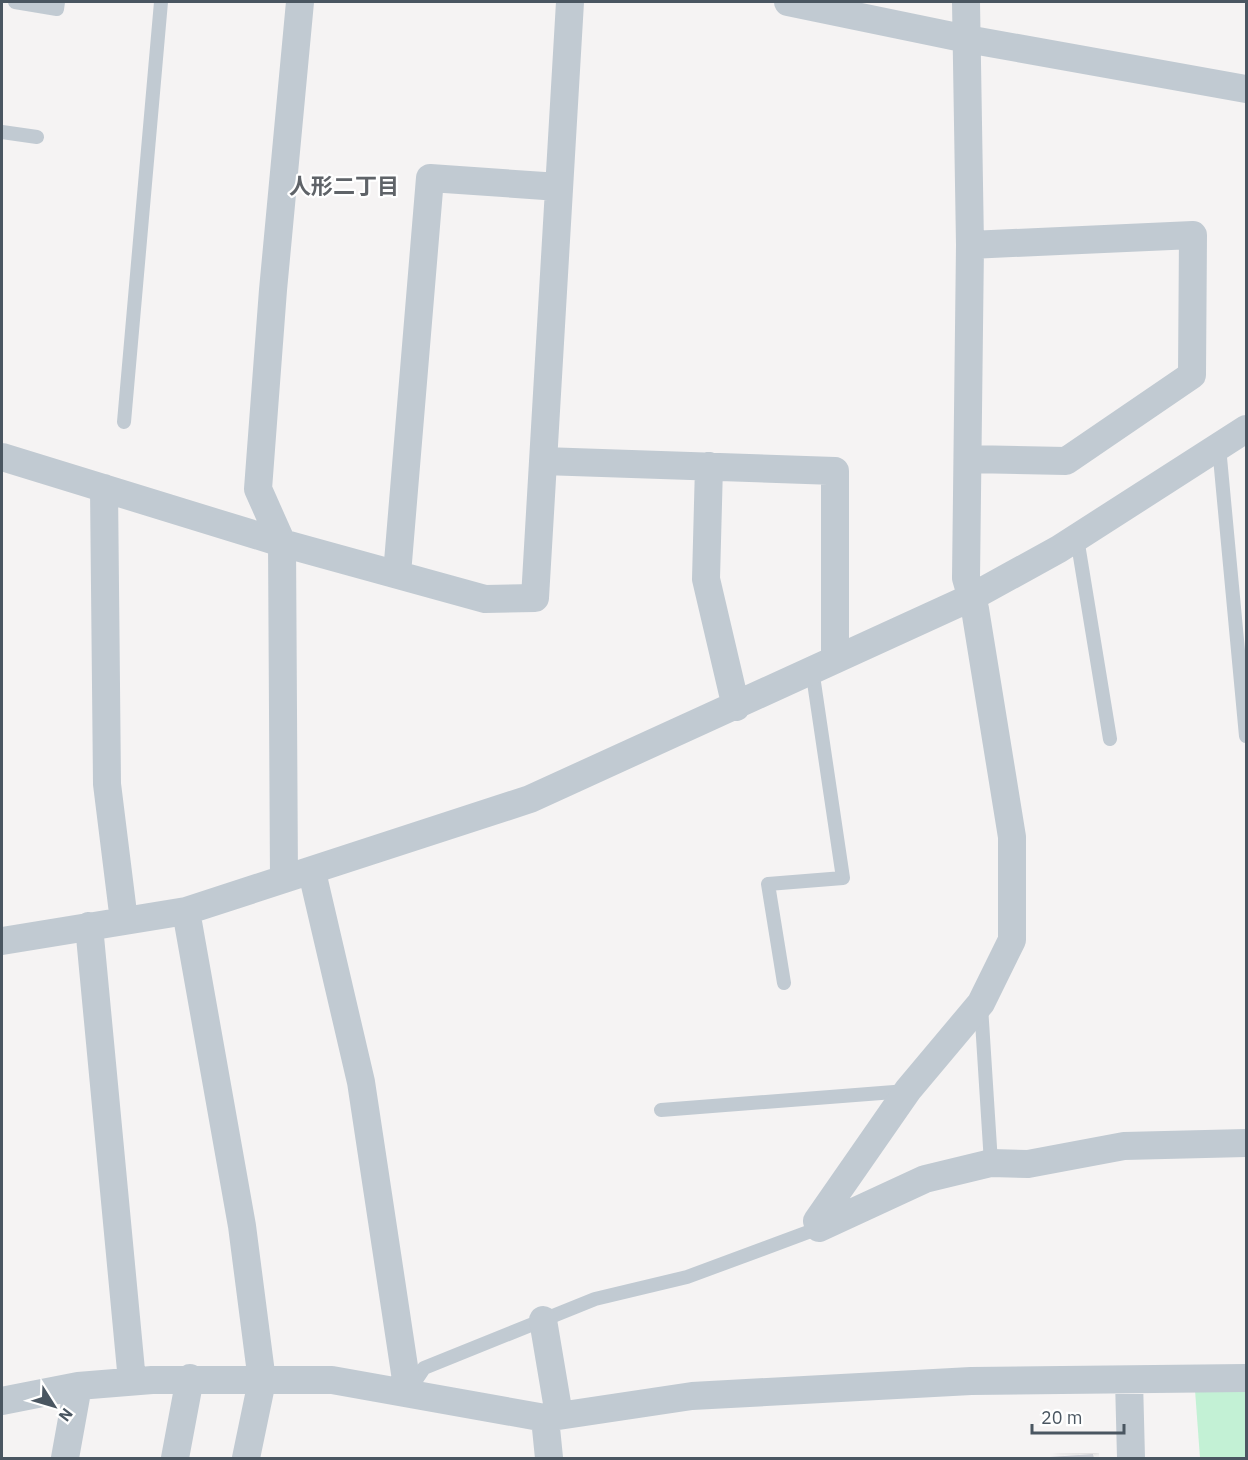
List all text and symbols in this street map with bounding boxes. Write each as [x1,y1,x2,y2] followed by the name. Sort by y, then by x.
[289,171,399,200] district label: 人形二丁目
[24,1376,84,1436] north arrow
[1032,1397,1124,1435] scale bar
[55,1404,77,1426] text: N
[1041,1406,1083,1429] text: 20 m

